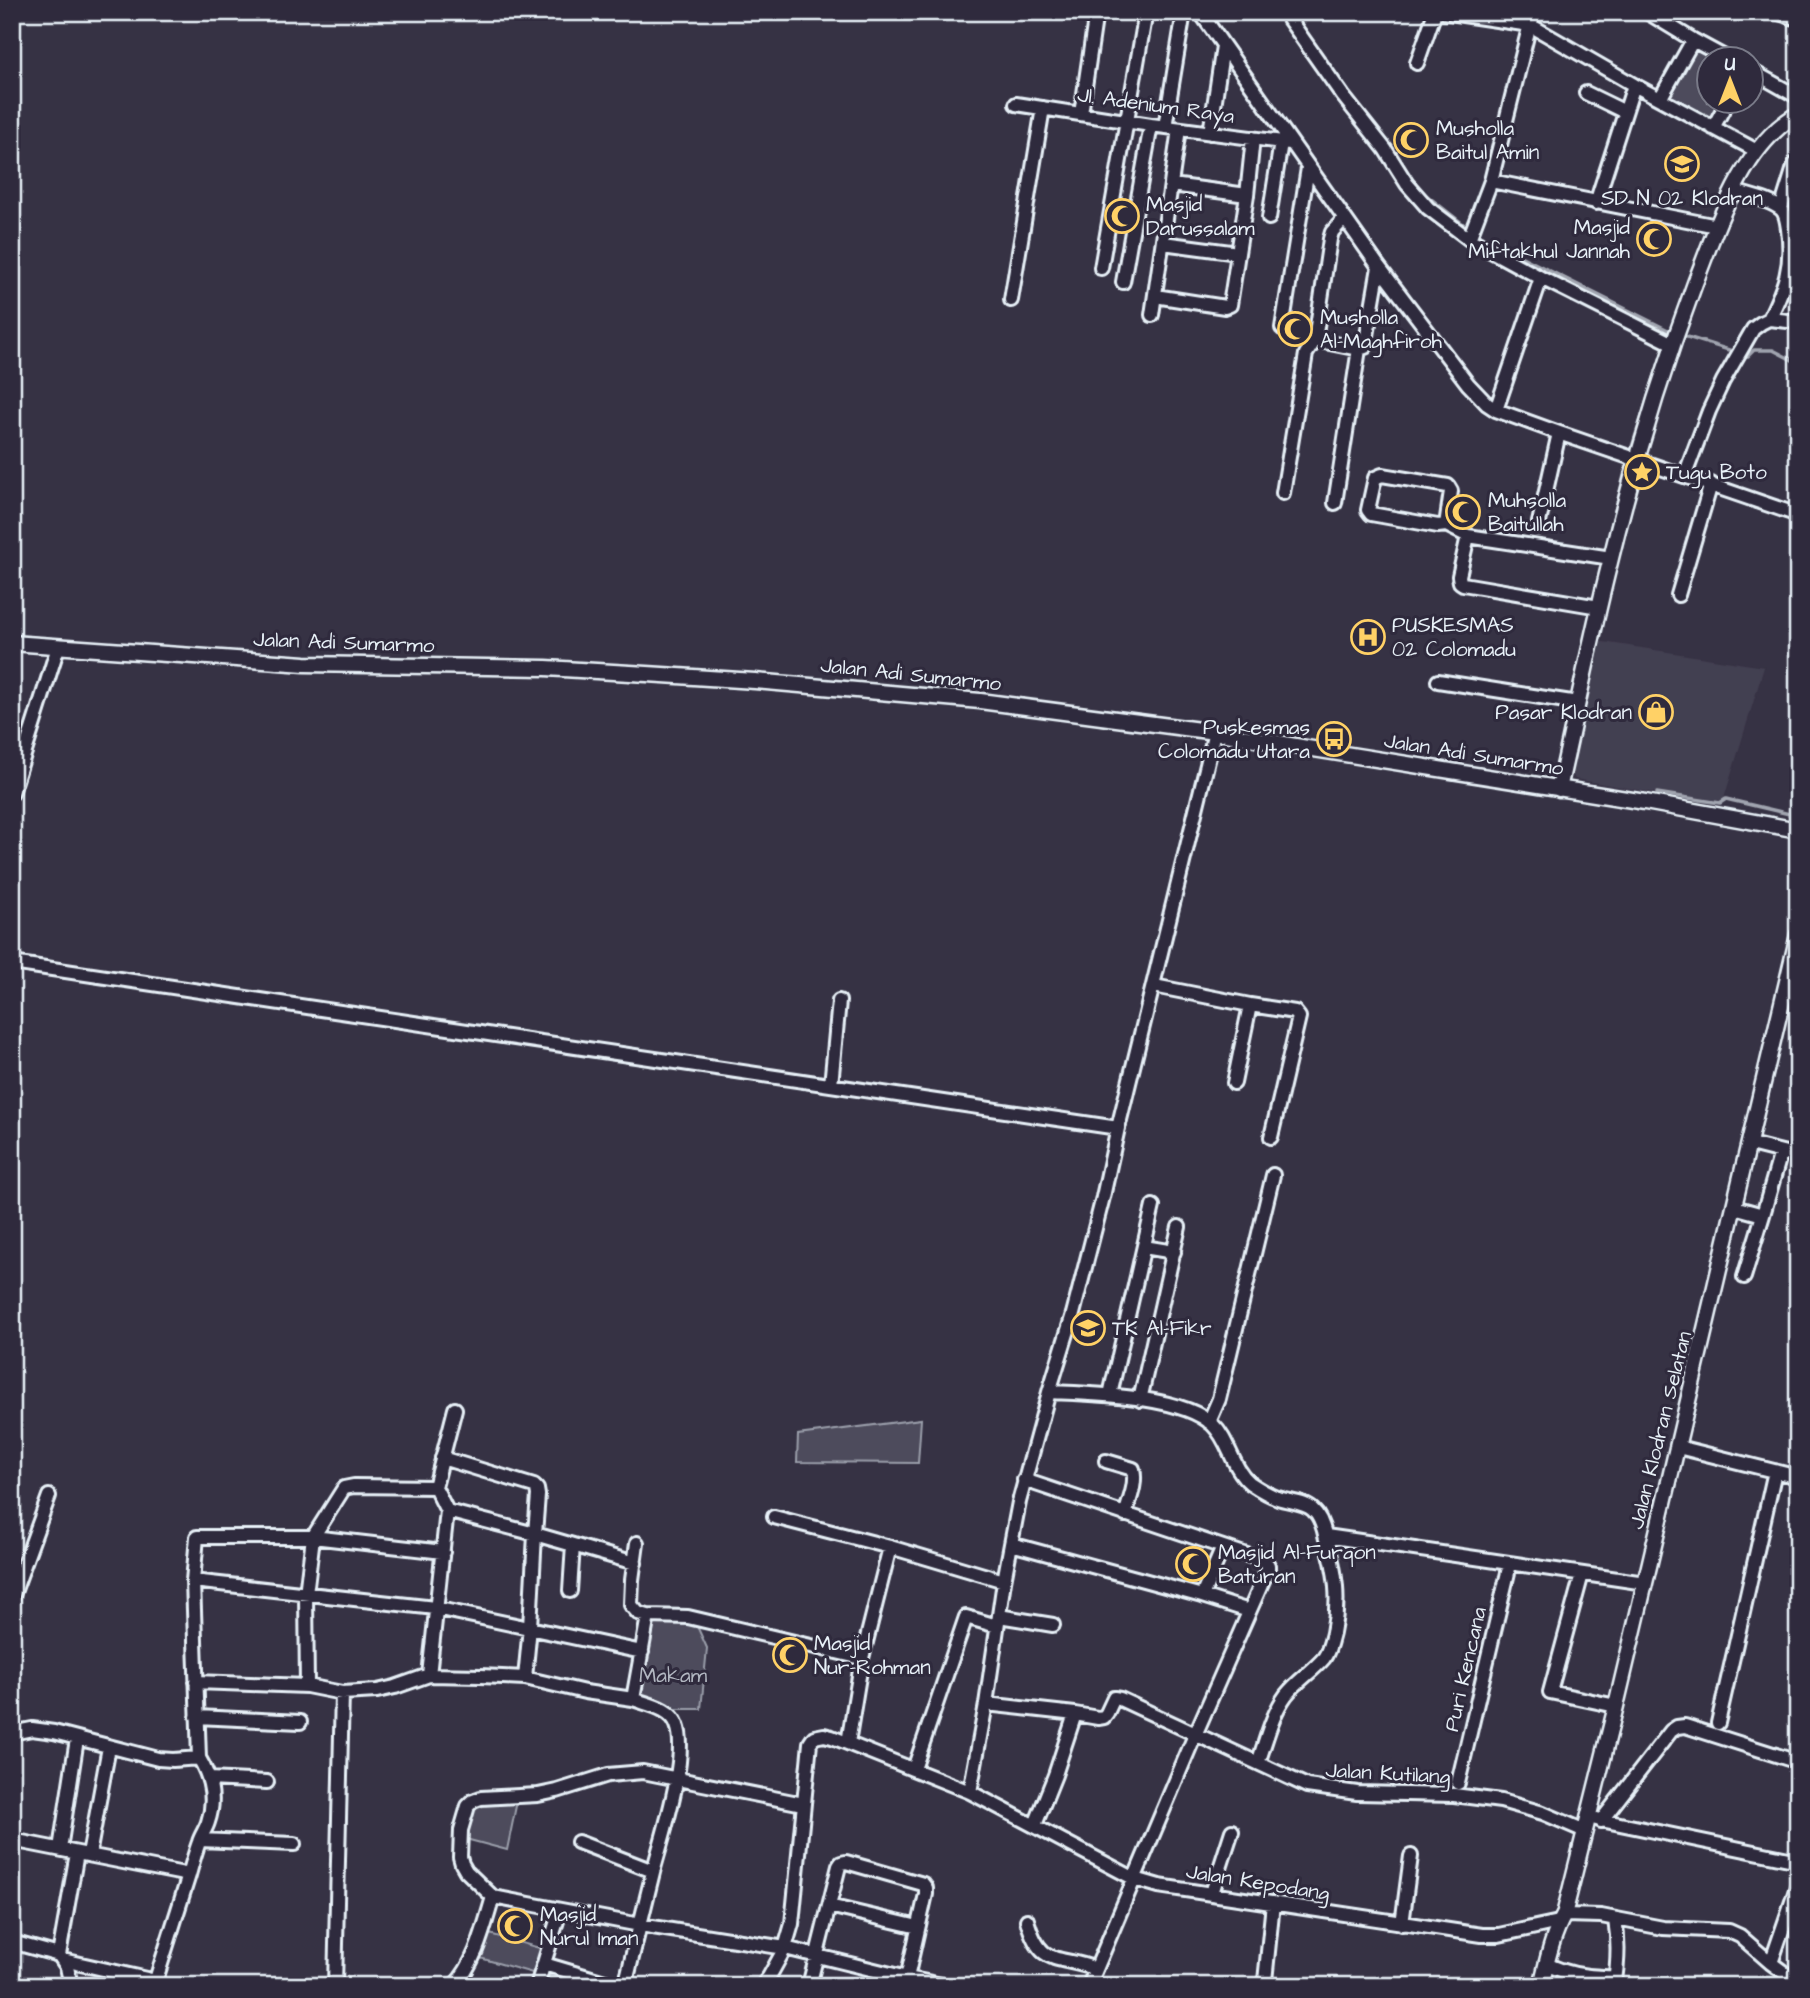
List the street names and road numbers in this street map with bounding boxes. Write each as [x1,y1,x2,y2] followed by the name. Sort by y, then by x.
[1075,80,1237,133] street label: Jl. Adenium Raya
[253,625,435,660] street label: Jalan Adi Sumarmo
[819,651,1003,698] street label: Jalan Adi Sumarmo
[1382,726,1566,783] street label: Jalan Adi Sumarmo
[1622,1328,1699,1532] street label: Jalan Klodran Selatan
[1437,1604,1494,1734] street label: Puri Kencana
[1325,1756,1451,1793] street label: Jalan Kutilang
[1184,1857,1332,1910] street label: Jalan Kepodang

